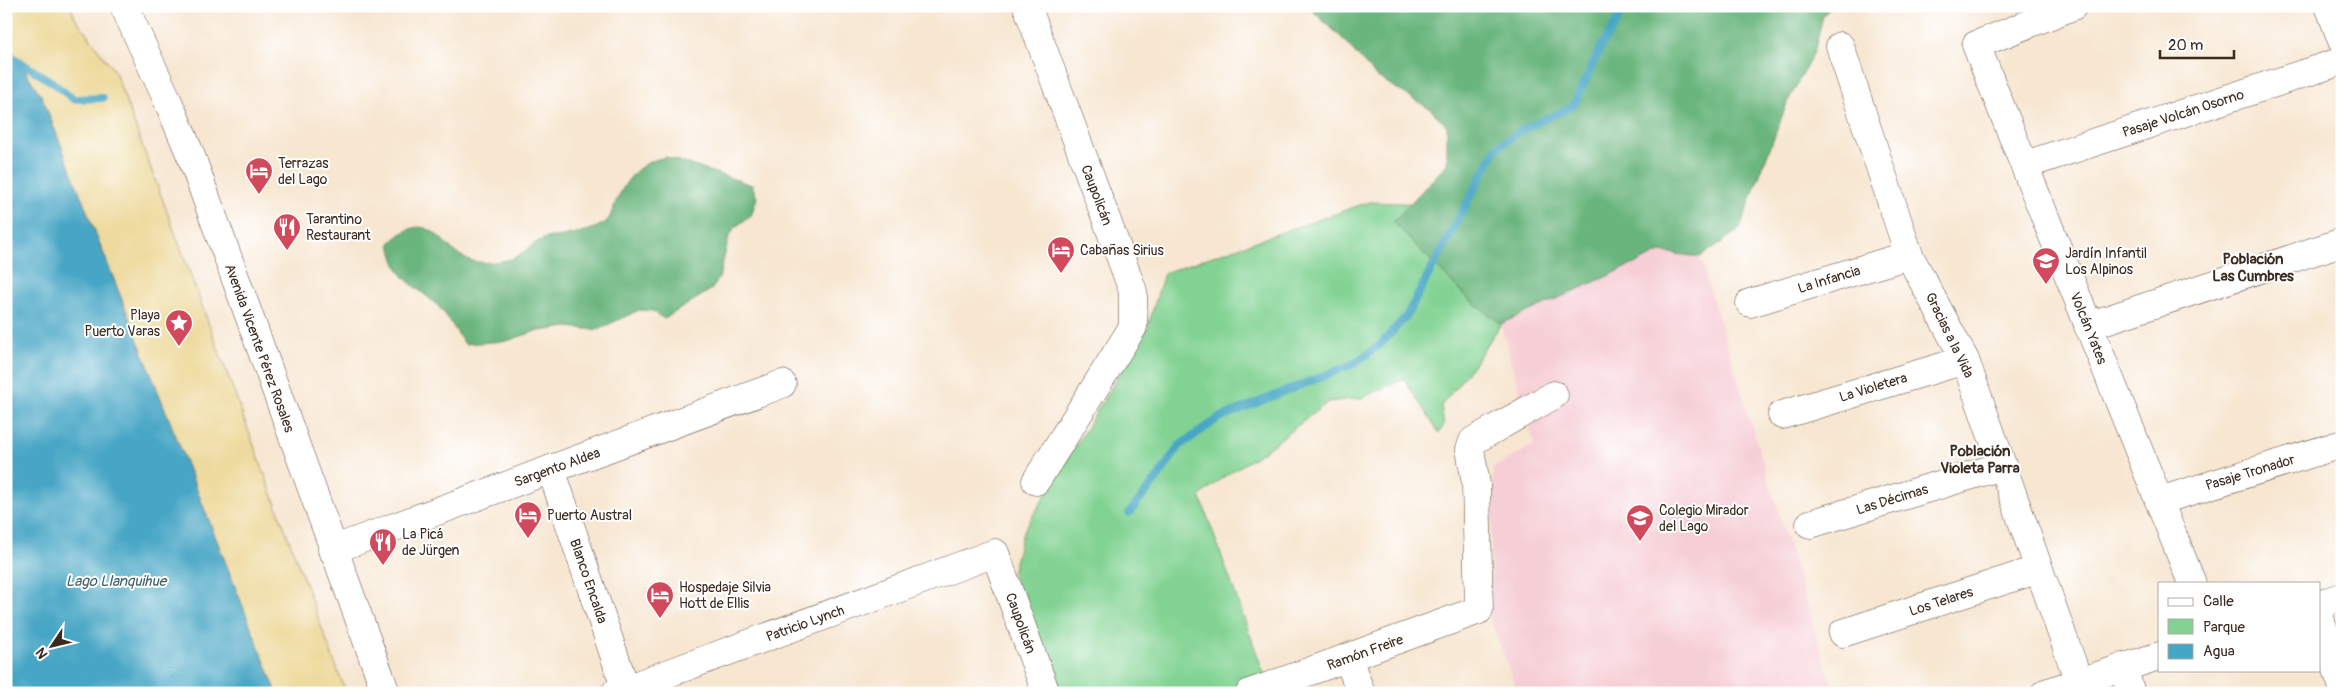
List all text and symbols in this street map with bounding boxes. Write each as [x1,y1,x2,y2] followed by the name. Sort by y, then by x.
[2160,28,2234,60] scale bar
[2168,36,2203,55] text: 20 m
[2120,86,2247,141] street label: Pasaje Volcán Osorno
[278,155,329,188] place label: Terrazas del Lago
[244,156,274,195] hotel icon: Terrazas del Lago
[1077,163,1116,228] street label: Caupolicán
[306,211,371,244] place label: Tarantino Restaurant
[272,212,302,251] restaurant icon: Tarantino Restaurant
[1046,235,1076,274] hotel icon: Cabañas Sirius
[1080,242,1165,259] place label: Cabañas Sirius
[2065,245,2147,278] place label: Jardín Infantil Los Alpinos
[2031,246,2061,285] school or university icon: Jardín Infantil Los Alpinos
[2212,250,2294,286] district label: Población Las Cumbres
[221,262,298,435] street label: Avenida Vicente Pérez Rosales
[1796,262,1863,297] street label: La Infancia
[1922,290,1978,381] street label: Gracias a la Vida
[2066,290,2111,367] street label: Volcán Yates
[84,307,161,340] place label: Playa Puerto Varas
[164,308,194,347] place icon: Playa Puerto Varas
[1837,369,1909,406] street label: La Violetera
[1940,442,2020,478] district label: Población Violeta Parra
[512,444,602,491] street label: Sargento Aldea
[2203,451,2297,494] street label: Pasaje Tronador
[1854,480,1931,518] street label: Las Décimas
[513,500,543,539] hotel icon: Puerto Austral
[1659,502,1749,535] place label: Colegio Mirador del Lago
[1625,503,1655,542] school or university icon: Colegio Mirador del Lago
[547,507,632,524] place label: Puerto Austral
[402,526,460,559] place label: La Picá de Jürgen
[368,527,398,566] restaurant icon: La Picá de Jürgen
[566,537,611,626] street label: Blanco Encalda
[66,572,168,591] water label: Lago Llanquihue
[679,579,771,612] place label: Hospedaje Silvia Hott de Ellis
[645,580,675,619] hotel icon: Hospedaje Silvia Hott de Ellis
[2158,582,2320,672] legend
[1907,583,1976,620] street label: Los Telares
[1002,590,1039,656] street label: Caupolicán
[2203,592,2234,611] text: Calle
[764,601,847,645] street label: Patricio Lynch
[2203,618,2246,637] text: Parque
[28,622,78,672] north arrow
[1325,631,1406,674] street label: Ramón Freire
[2203,642,2235,661] text: Agua
[32,644,51,662] text: N

